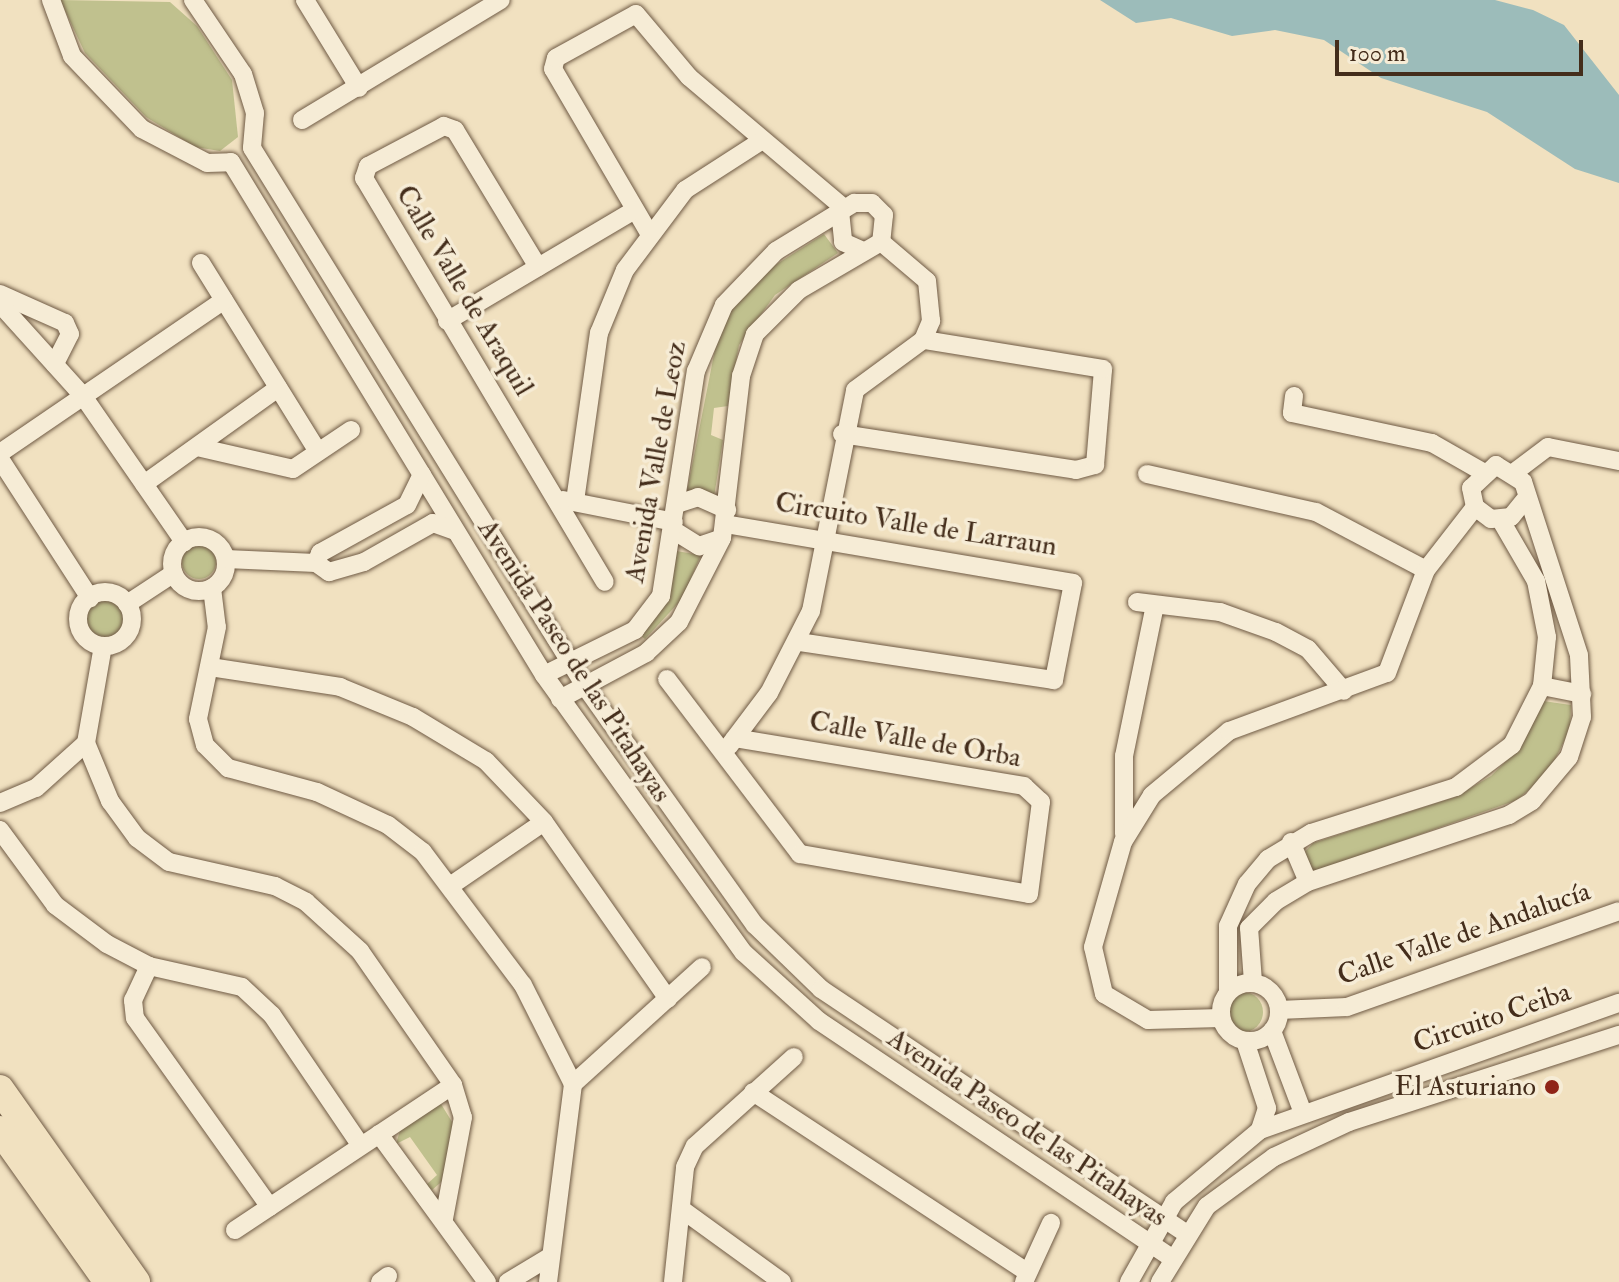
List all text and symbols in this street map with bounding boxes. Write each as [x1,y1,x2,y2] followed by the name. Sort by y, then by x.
[1339,24,1587,74] scale bar
[1349,38,1406,69] text: 100 m
[388,180,540,402] street label: Calle Valle de Araquil
[618,339,694,585] street label: Avenida Valle de Leoz
[773,486,1059,564] street label: Circuito Valle de Larraun
[470,513,678,809] street label: Avenida Paseo de las Pitahayas
[807,705,1023,775] street label: Calle Valle de Orba
[1333,875,1595,993] street label: Calle Valle de Andalucía
[1409,975,1575,1061] street label: Circuito Ceiba
[881,1022,1173,1234] street label: Avenida Paseo de las Pitahayas
[1395,1070,1536,1104] place label: El Asturiano
[1543,1078,1561,1096] marker: El Asturiano

